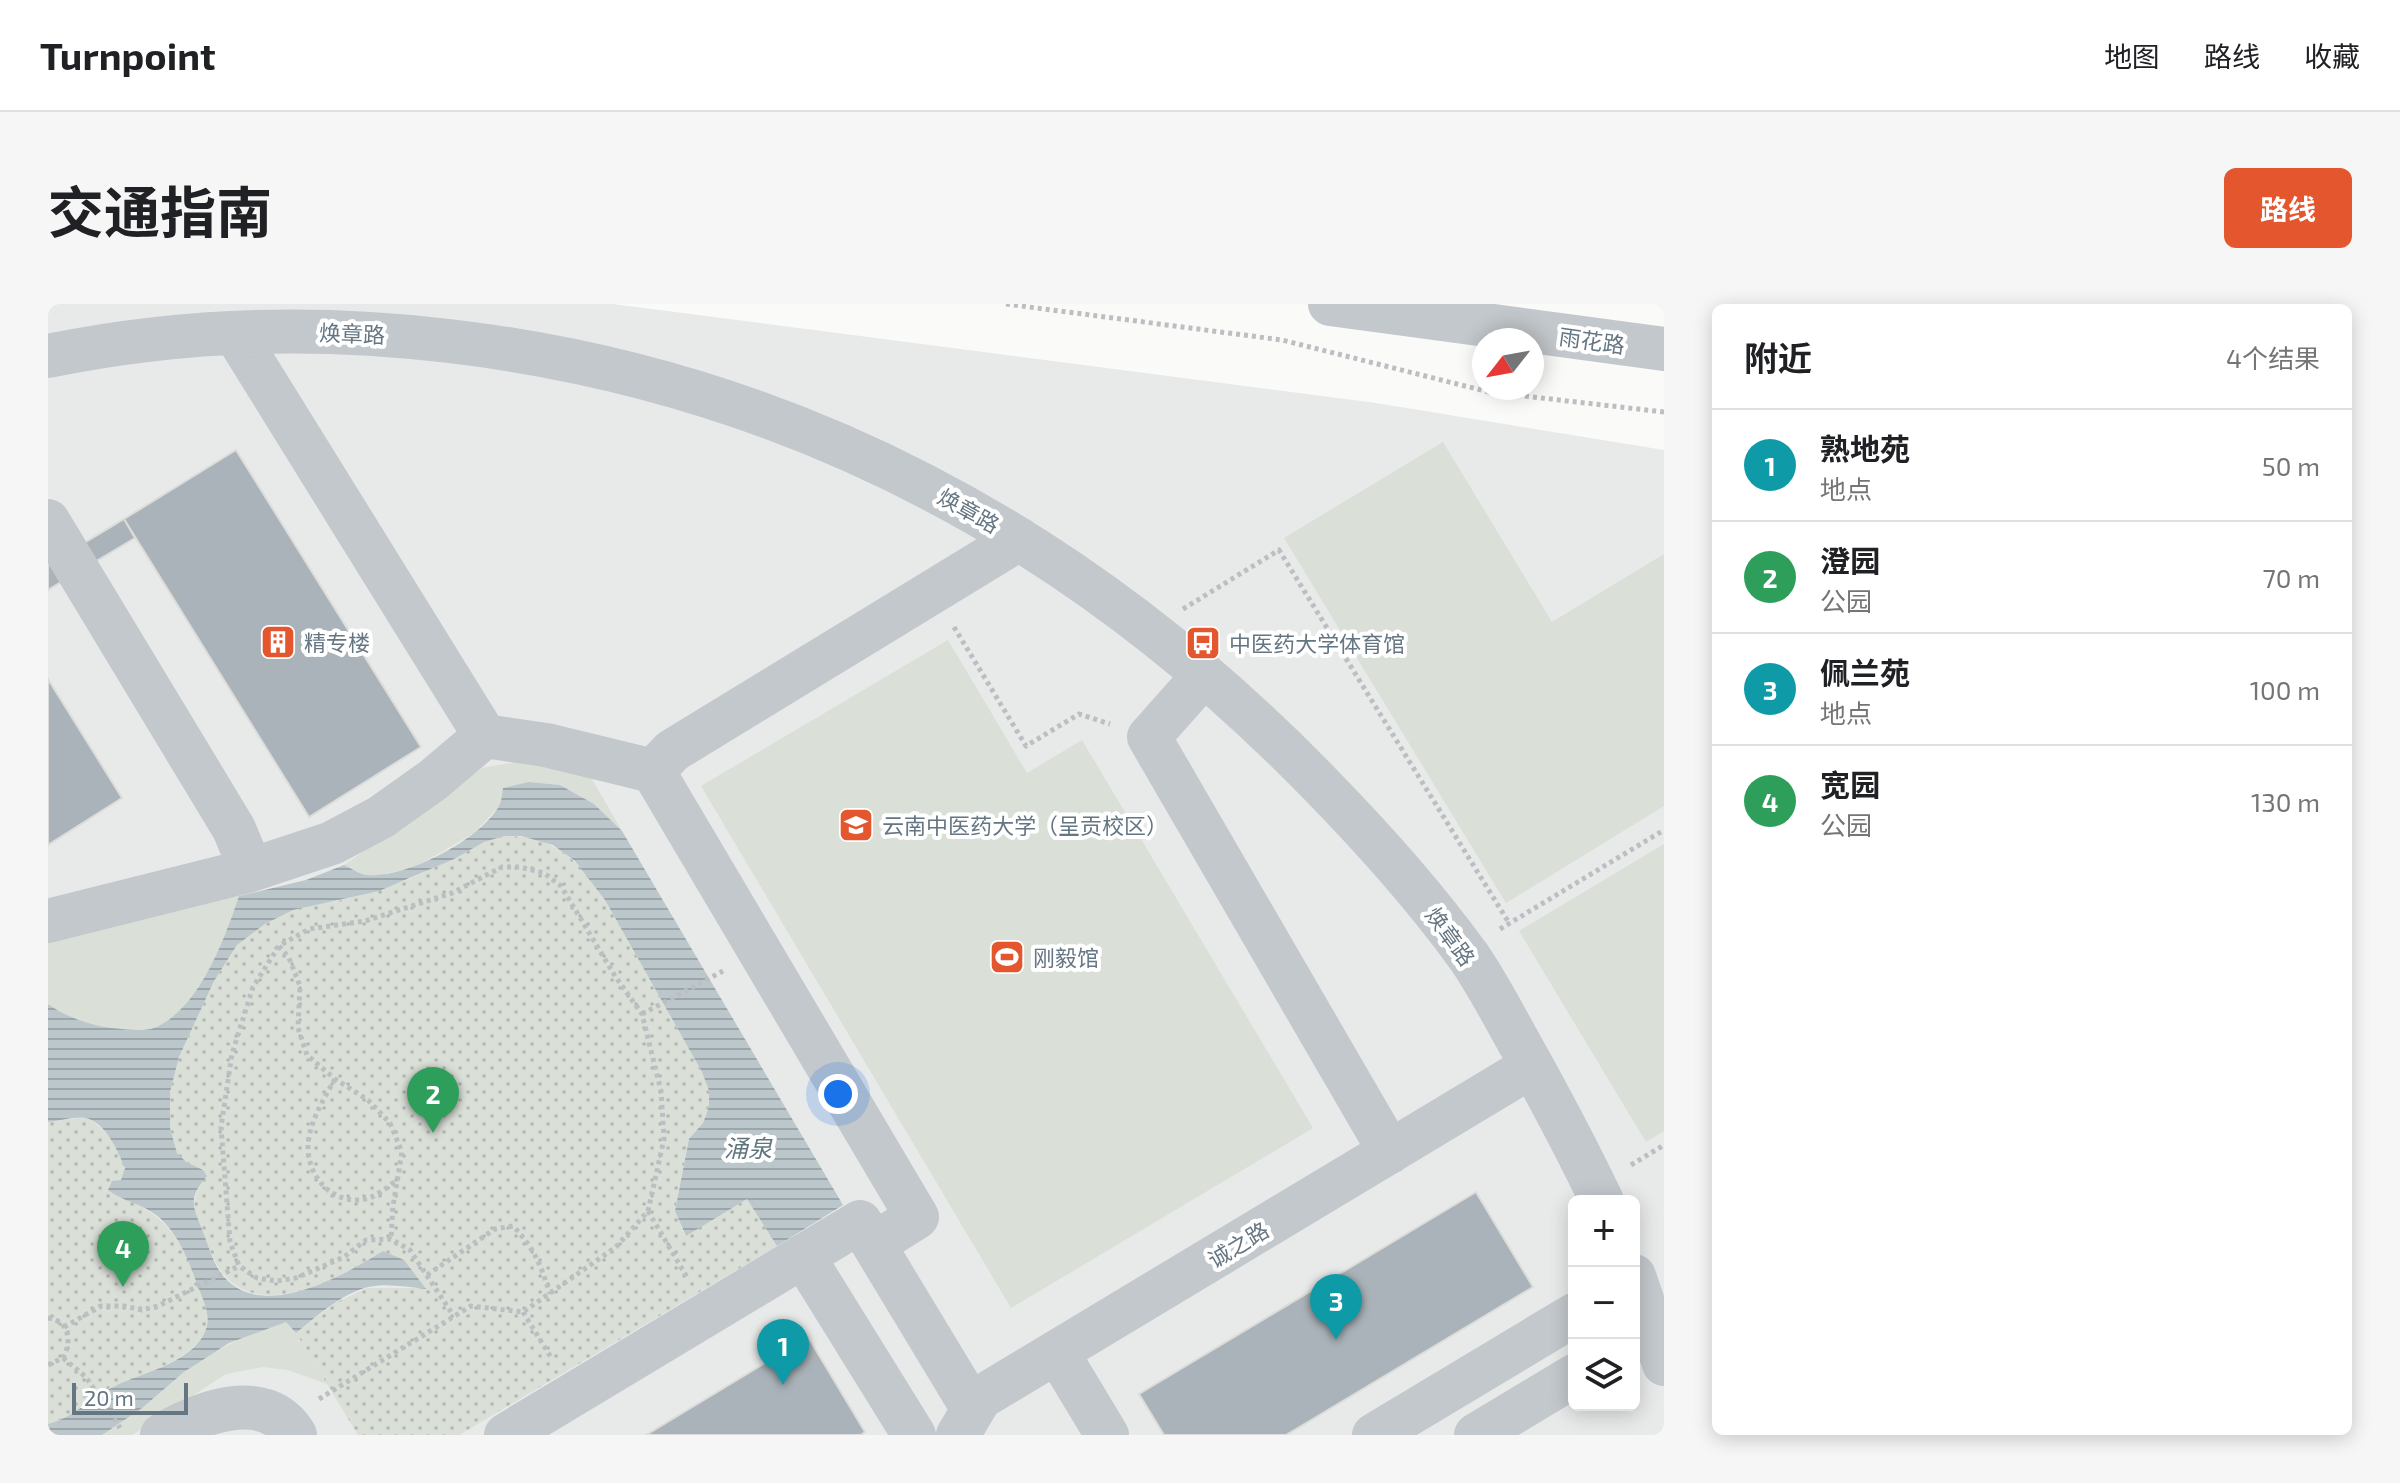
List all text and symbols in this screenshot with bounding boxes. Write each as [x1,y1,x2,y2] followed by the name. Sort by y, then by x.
[40,32,216,78] text: Turnpoint
[2104,39,2160,73] text: 地图
[2204,39,2260,73] text: 路线
[2304,39,2360,73] text: 收藏
[2224,168,2352,248] button: 路线
[48,177,272,244] text: 交通指南
[319,319,385,347] street label: 焕章路
[1558,323,1626,357] street label: 雨花路
[1472,328,1544,400] north arrow
[1744,337,1812,378] text: 附近
[2226,342,2320,373] text: 4个结果
[1820,430,1910,466] text: 熟地苑
[1764,450,1776,481] text: 1
[2262,450,2320,481] text: 50 m
[1820,473,1872,504] text: 地点
[934,483,1004,537] street label: 焕章路
[1820,542,1880,578] text: 澄园
[1762,562,1778,593] text: 2
[2262,562,2320,593] text: 70 m
[1820,585,1872,616] text: 公园
[259,623,297,661] building icon: 精专楼
[1184,624,1222,662] bus stop icon: 中医药大学体育馆
[304,629,370,655] place label: 精专楼
[1229,630,1405,656] place label: 中医药大学体育馆
[1820,654,1910,690] text: 佩兰苑
[1763,674,1777,705] text: 3
[2250,674,2320,705] text: 100 m
[1820,697,1872,728] text: 地点
[1820,766,1880,802] text: 宽园
[1762,786,1778,817] text: 4
[2251,786,2320,817] text: 130 m
[837,806,875,844] school or university icon: 云南中医药大学（呈贡校区）
[1820,809,1872,840] text: 公园
[882,812,1168,838] place label: 云南中医药大学（呈贡校区）
[1421,902,1481,970] street label: 焕章路
[988,938,1026,976] sports icon: 刚毅馆
[1033,944,1099,970] place label: 刚毅馆
[407,1067,459,1133] pin: 2
[818,1074,858,1114] your location
[724,1133,773,1162] water label: 涌泉
[1568,1195,1640,1411] map controls
[1568,1195,1640,1267] button: +
[1203,1216,1273,1272] street label: 诚之路
[97,1221,149,1287] pin: 4
[1568,1267,1640,1339] button: −
[1310,1274,1362,1340] pin: 3
[757,1319,809,1385] pin: 1
[1568,1339,1640,1411] button: layers
[72,1379,188,1415] scale bar
[84,1384,134,1410] text: 20 m

